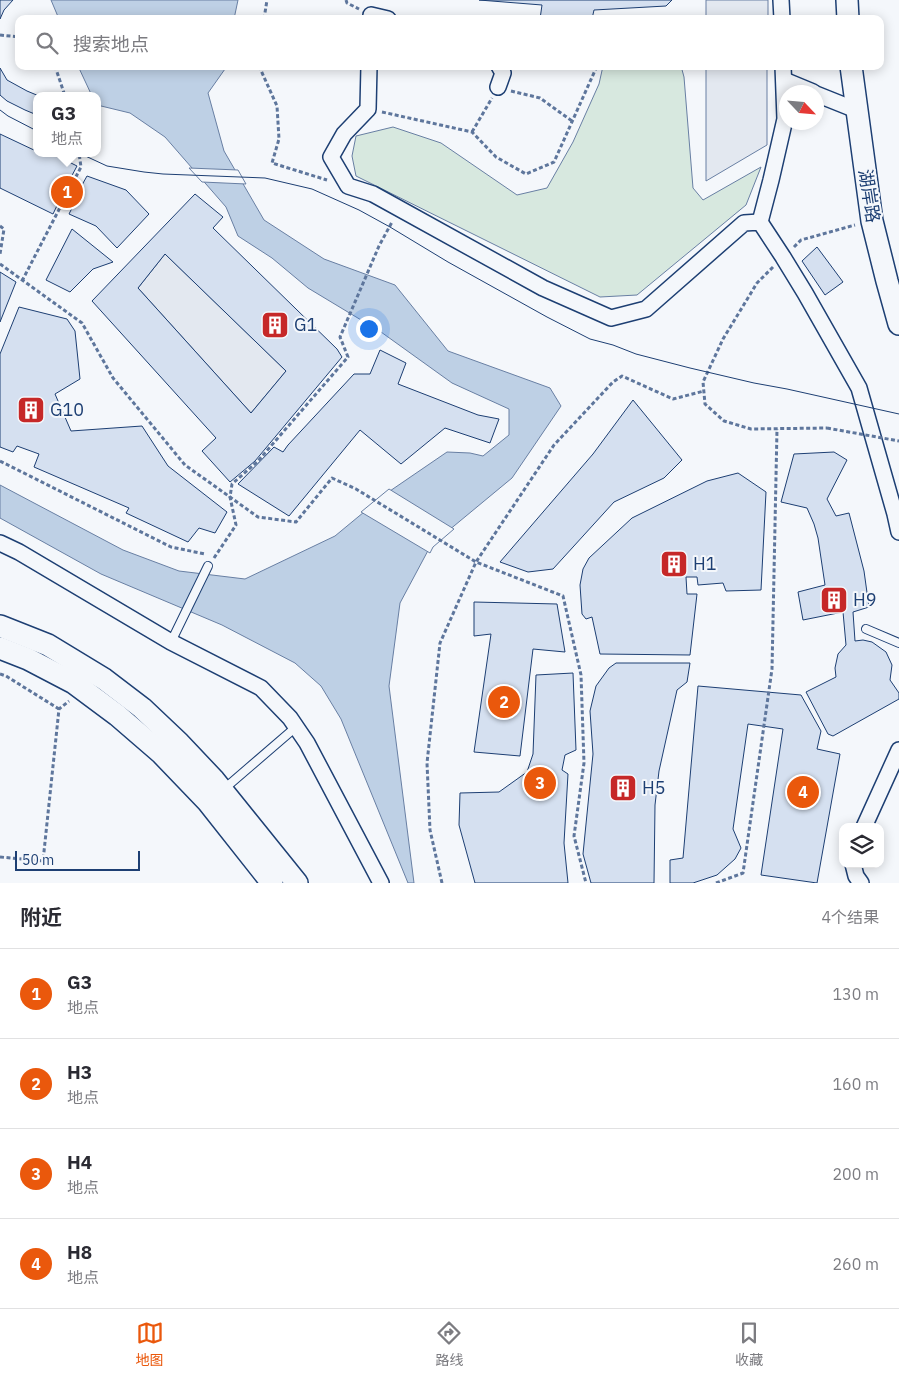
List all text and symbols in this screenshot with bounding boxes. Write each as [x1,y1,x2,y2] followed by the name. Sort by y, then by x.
[15,15,884,70] search box
[33,29,61,57] icon: search
[73,32,149,56] text: 搜索地点
[779,85,824,130] north arrow
[33,92,101,157] popup
[51,101,76,125] text: G3
[51,128,83,148] text: 地点
[854,167,885,224] street label: 湖岸路
[51,173,83,211] pin: 1
[260,310,290,340] building icon: G1
[294,313,317,336] place label: G1
[356,316,382,342] your location
[16,395,46,425] building icon: G10
[50,398,84,421] place label: G10
[659,549,689,579] building icon: H1
[693,552,717,575] place label: H1
[819,585,849,615] building icon: H9
[853,588,877,611] place label: H9
[488,683,520,721] pin: 2
[524,764,556,802] pin: 3
[608,773,638,803] building icon: H5
[787,773,819,811] pin: 4
[642,776,666,799] place label: H5
[839,823,884,868] map controls
[839,823,884,868] button: layers
[15,848,140,871] scale bar
[22,851,54,869] text: 50 m
[20,903,62,931] text: 附近
[821,907,879,927] text: 4个结果
[67,970,92,994] text: G3
[31,984,41,1004] text: 1
[832,984,879,1004] text: 130 m
[67,997,99,1017] text: 地点
[67,1060,92,1084] text: H3
[31,1074,41,1094] text: 2
[832,1074,879,1094] text: 160 m
[67,1087,99,1107] text: 地点
[67,1150,92,1174] text: H4
[31,1164,41,1184] text: 3
[832,1164,879,1184] text: 200 m
[67,1177,99,1197] text: 地点
[67,1240,92,1264] text: H8
[31,1254,41,1274] text: 4
[832,1254,879,1274] text: 260 m
[67,1267,99,1287] text: 地点
[136,1319,164,1369] tab: 地图
[435,1319,463,1369] tab: 路线
[735,1319,763,1369] tab: 收藏

